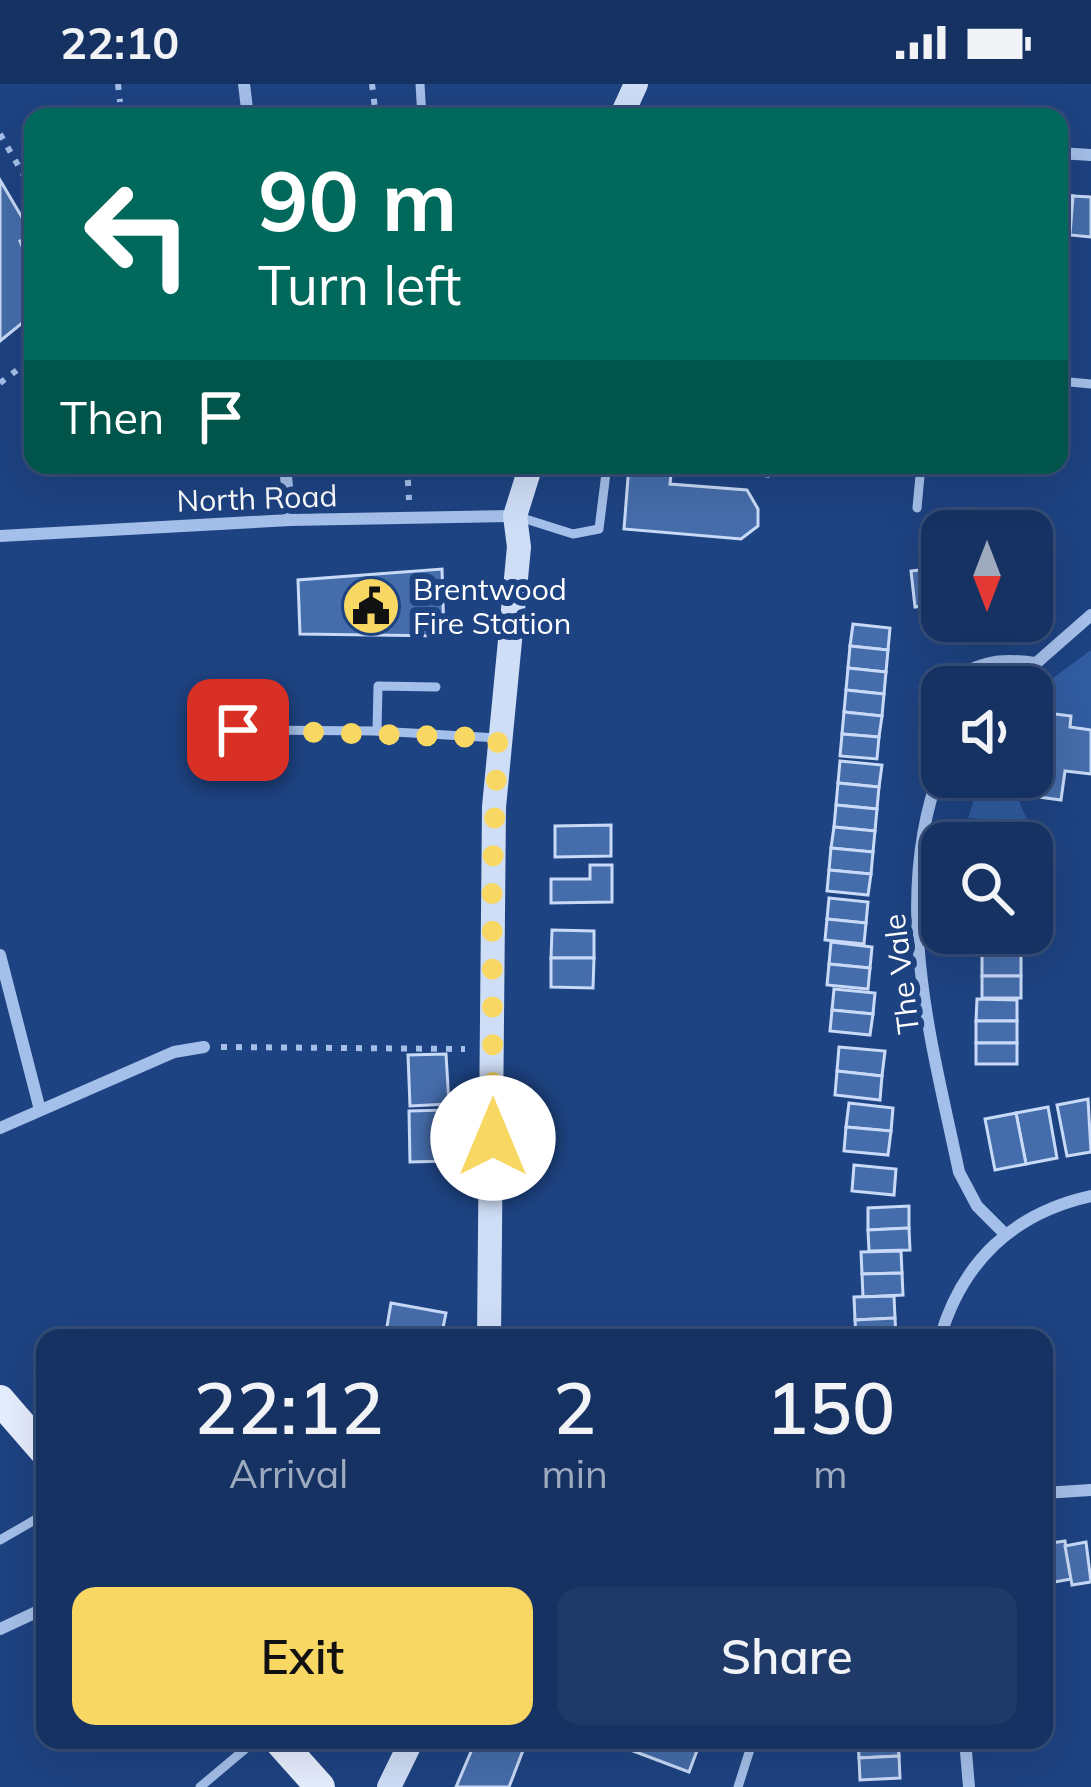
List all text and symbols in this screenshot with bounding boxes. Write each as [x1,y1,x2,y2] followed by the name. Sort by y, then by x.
[60,14,179,70] text: 22:10
[258,147,457,252] text: 90 m
[60,156,216,312] icon: left
[258,251,461,319] text: Turn left
[188,384,254,450] icon: arrive
[60,389,164,445] text: Then
[176,476,338,520] street label: North Road
[921,510,1053,642] north arrow
[921,510,1053,954] map controls
[413,570,571,642] place label: Brentwood Fire Station
[340,575,402,637] public building icon: Brentwood Fire Station
[921,666,1053,798] button: sound
[187,679,289,781] pin
[205,697,271,763] icon: arrive
[921,822,1053,954] button: search
[875,912,927,1036] street label: The Vale
[430,1075,556,1201] position arrow
[194,1362,384,1452] text: 22:12
[553,1362,596,1452] text: 2
[766,1362,895,1452] text: 150
[229,1449,348,1498] text: Arrival
[541,1449,608,1498] text: min
[813,1449,848,1498] text: m
[72,1587,533,1725] button: Exit
[557,1587,1017,1725] button: Share

